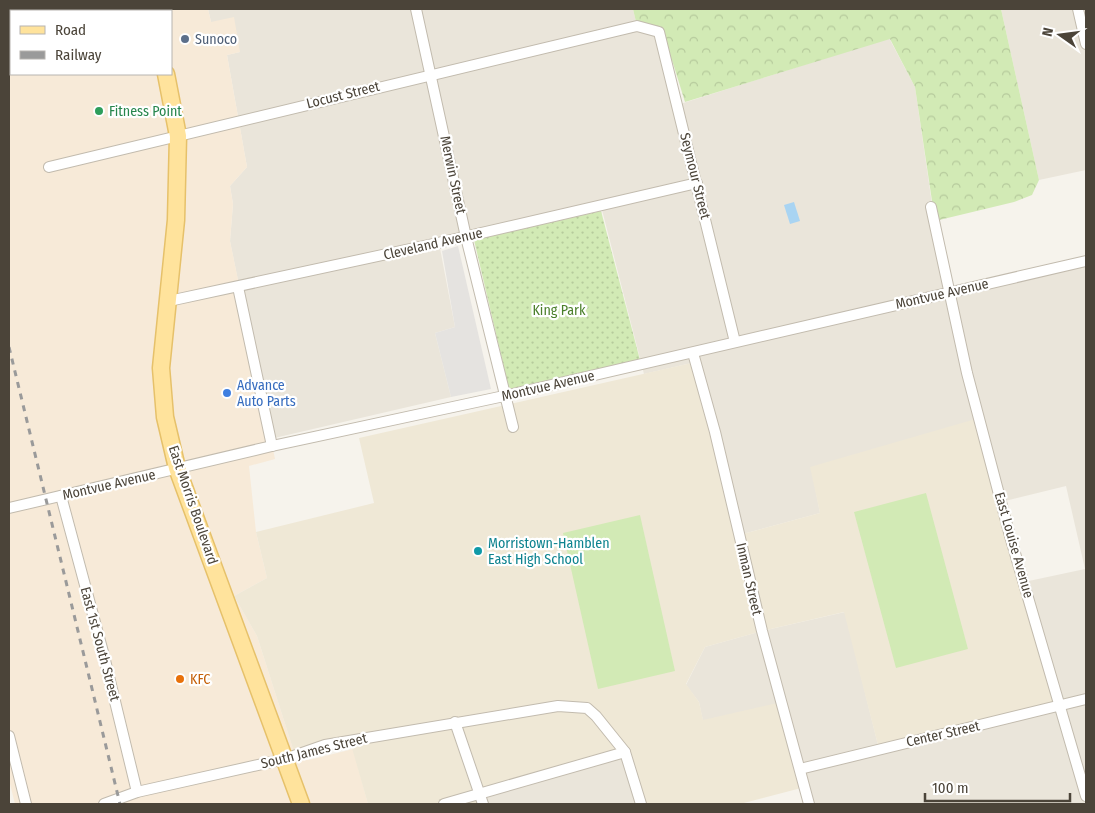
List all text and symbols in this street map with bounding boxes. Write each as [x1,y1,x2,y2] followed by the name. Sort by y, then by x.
[10,10,172,75] legend
[1035,10,1085,60] north arrow
[55,21,86,39] text: Road
[1039,26,1057,38] text: N
[195,31,237,48] place label: Sunoco
[179,33,191,45] marker: Sunoco
[55,46,102,64] text: Railway
[305,78,382,112] street label: Locust Street
[109,103,182,120] place label: Fitness Point
[93,105,105,117] marker: Fitness Point
[676,131,714,221] street label: Seymour Street
[436,134,470,216] street label: Merwin Street
[382,224,484,264] street label: Cleveland Avenue
[894,275,990,313] street label: Montvue Avenue
[532,302,586,319] park label: King Park
[500,367,596,405] street label: Montvue Avenue
[237,377,296,410] place label: Advance Auto Parts
[221,387,233,399] marker: Advance Auto Parts
[165,443,221,567] street label: East Morris Boulevard
[61,466,157,504] street label: Montvue Avenue
[991,490,1037,600] street label: East Louise Avenue
[488,535,610,568] place label: Morristown-Hamblen East High School
[732,541,766,617] street label: Inman Street
[472,545,484,557] marker: Morristown-Hamblen East High School
[77,585,124,703] street label: East 1st South Street
[190,671,210,688] place label: KFC
[174,673,186,685] marker: KFC
[905,717,982,751] street label: Center Street
[259,729,369,772] street label: South James Street
[925,770,1070,802] scale bar
[932,779,969,797] text: 100 m

